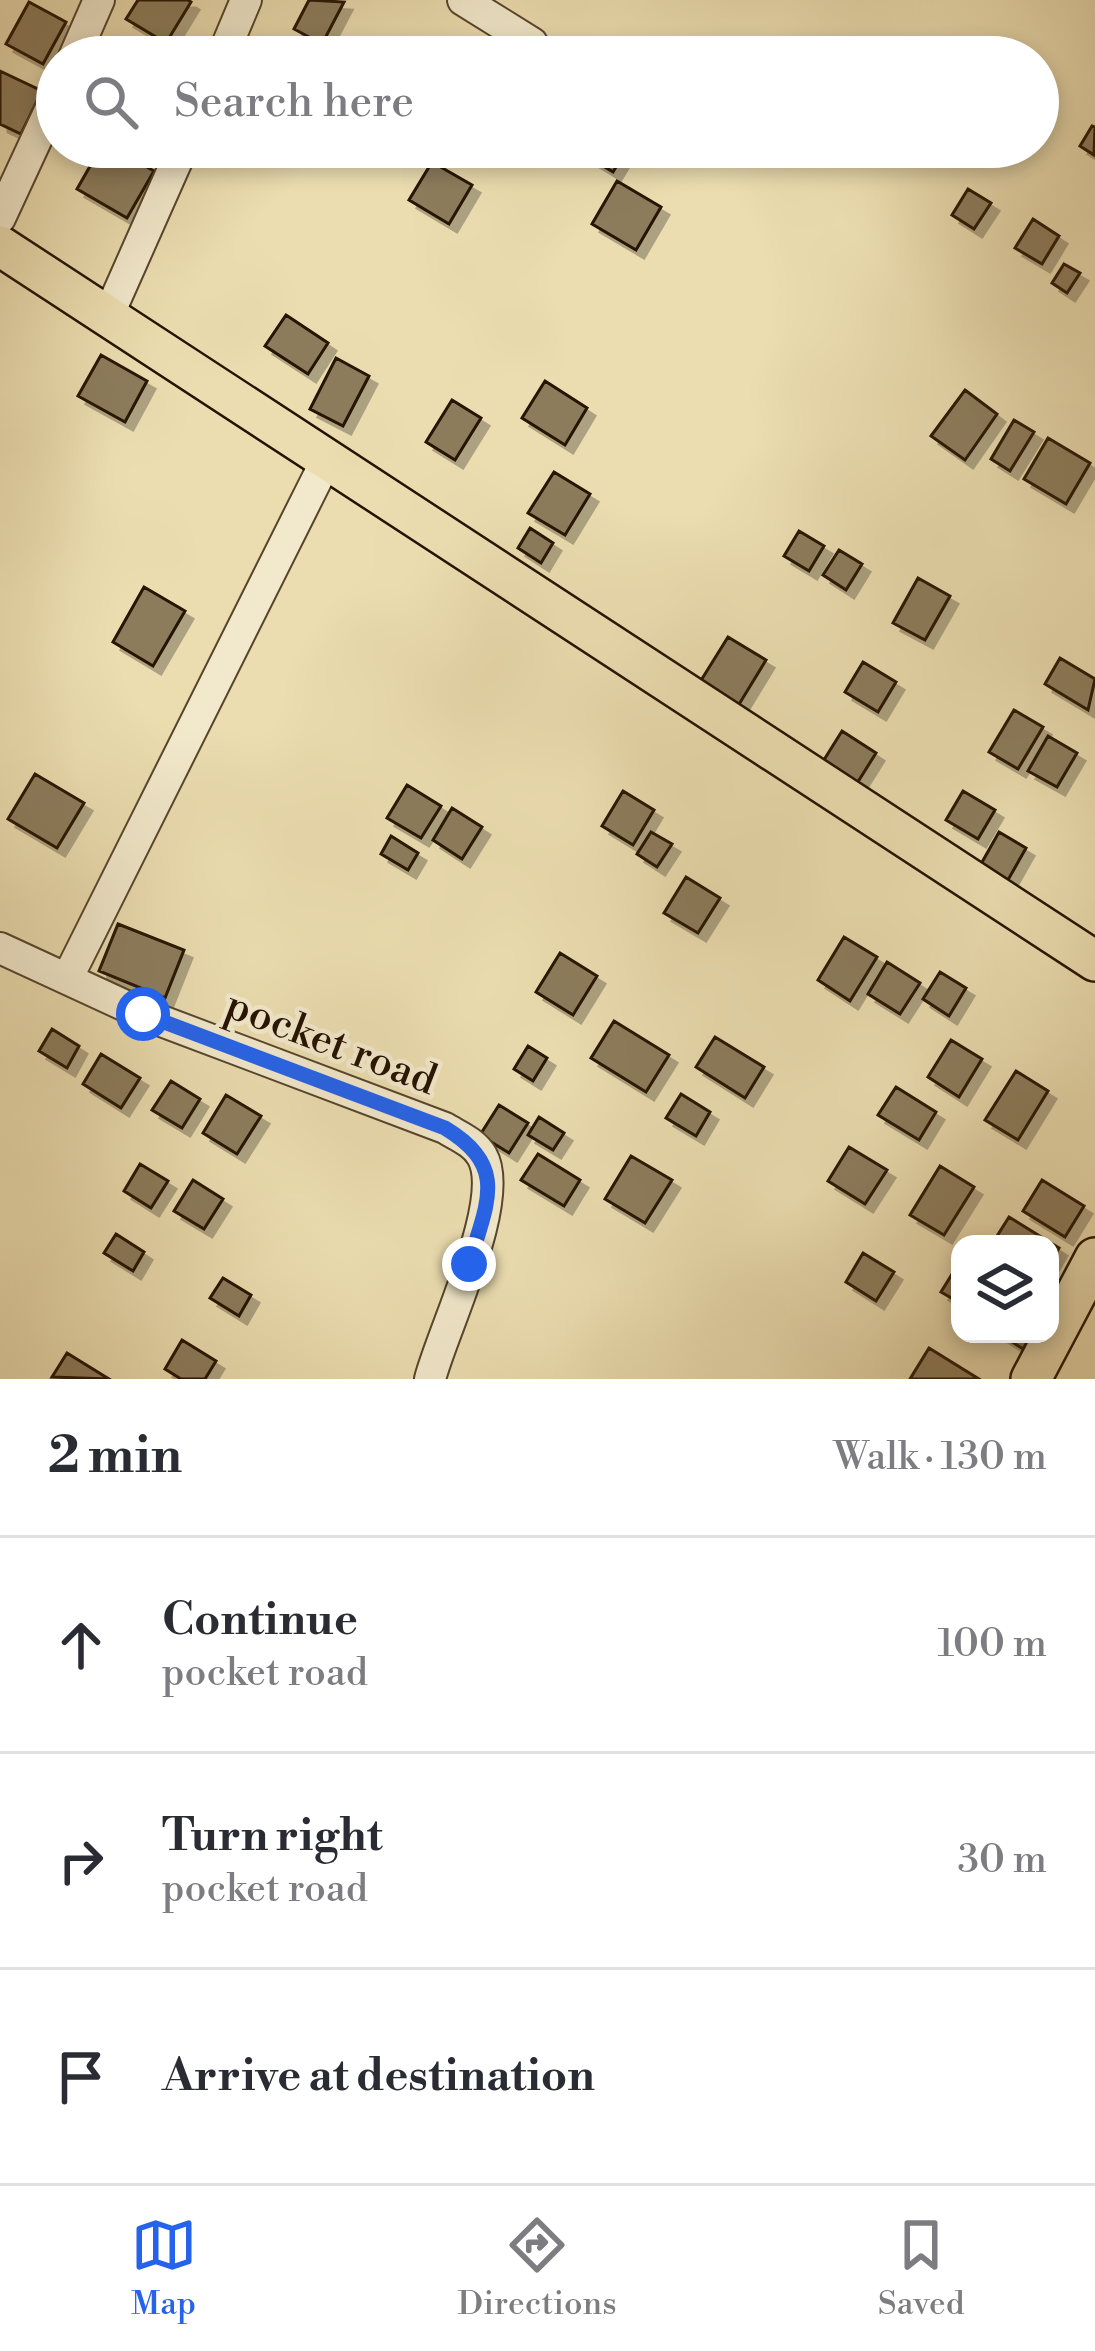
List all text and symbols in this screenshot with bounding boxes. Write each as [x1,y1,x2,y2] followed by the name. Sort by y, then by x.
[36,36,1059,168] search box
[78,69,144,135] icon: search
[174,74,414,131] text: Search here
[218,979,444,1108] street label: pocket road
[116,987,170,1041] route start
[951,1235,1059,1343] map controls
[951,1235,1059,1343] button: layers
[442,1237,496,1291] route end
[48,1425,182,1489] text: 2 min
[834,1433,1047,1482] text: Walk · 130 m
[162,1592,358,1649] text: Continue
[48,1612,114,1678] icon: ahead
[938,1620,1047,1669] text: 100 m
[162,1649,368,1698] text: pocket road
[162,1808,383,1865] text: Turn right
[48,1828,114,1894] icon: right
[957,1836,1047,1885] text: 30 m
[162,1865,368,1914] text: pocket road
[48,2044,114,2110] icon: arrive
[162,2048,595,2105] text: Arrive at destination
[131,2212,197,2325] tab: Map
[458,2212,617,2325] tab: Directions
[878,2212,964,2325] tab: Saved

